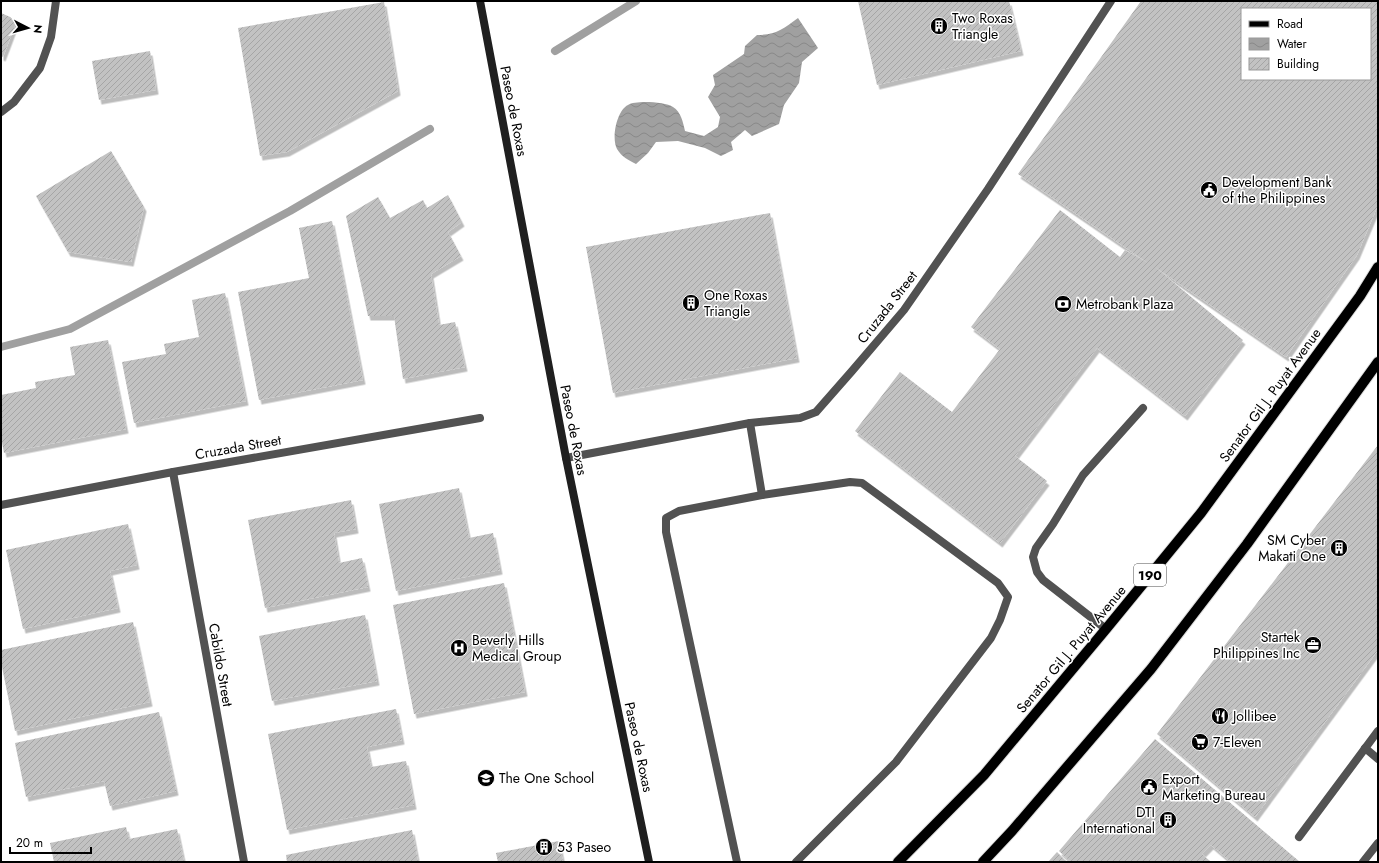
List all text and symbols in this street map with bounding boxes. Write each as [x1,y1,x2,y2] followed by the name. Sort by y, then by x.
[8,8,48,48] north arrow
[952,8,1013,44] place label: Two Roxas Triangle
[1241,8,1371,80] legend
[1277,15,1303,33] text: Road
[929,16,949,36] building icon: Two Roxas Triangle
[30,24,46,34] text: N
[1277,35,1308,53] text: Water
[1277,55,1319,73] text: Building
[495,64,533,158] street label: Paseo de Roxas
[1222,172,1332,208] place label: Development Bank of the Philippines
[1199,180,1219,200] public building icon: Development Bank of the Philippines
[852,266,922,348] street label: Cruzada Street
[704,285,768,321] place label: One Roxas Triangle
[681,293,701,313] building icon: One Roxas Triangle
[1053,294,1073,314] bank icon: Metrobank Plaza
[1076,294,1173,314] place label: Metrobank Plaza
[1214,324,1326,466] street label: Senator Gil J. Puyat Avenue
[555,383,593,477] street label: Paseo de Roxas
[193,429,283,464] street label: Cruzada Street
[1258,530,1326,566] place label: SM Cyber Makati One
[1329,538,1349,558] building icon: SM Cyber Makati One
[1134,564,1166,586] road number: 190
[1011,581,1131,717] street label: Senator Gil J. Puyat Avenue
[204,622,238,709] street label: Cabildo Street
[1213,627,1301,663] place label: Startek Philippines Inc
[472,630,561,666] place label: Beverly Hills Medical Group
[1303,635,1323,655] office icon: Startek Philippines Inc
[449,638,469,658] hospital icon: Beverly Hills Medical Group
[620,700,658,794] street label: Paseo de Roxas
[1210,706,1230,726] restaurant icon: Jollibee
[1231,706,1276,726] place label: Jollibee
[1190,732,1210,752] supermarket icon: 7-Eleven
[1213,732,1262,752] place label: 7-Eleven
[476,768,496,788] school or university icon: The One School
[499,768,594,788] place label: The One School
[1162,769,1266,805] place label: Export Marketing Bureau
[1139,777,1159,797] public building icon: Export Marketing Bureau
[1083,802,1155,838] place label: DTI International
[1158,810,1178,830] building icon: DTI International
[10,829,91,855] scale bar
[16,834,43,852] text: 20 m
[534,837,554,857] building icon: 53 Paseo
[557,837,612,857] place label: 53 Paseo

